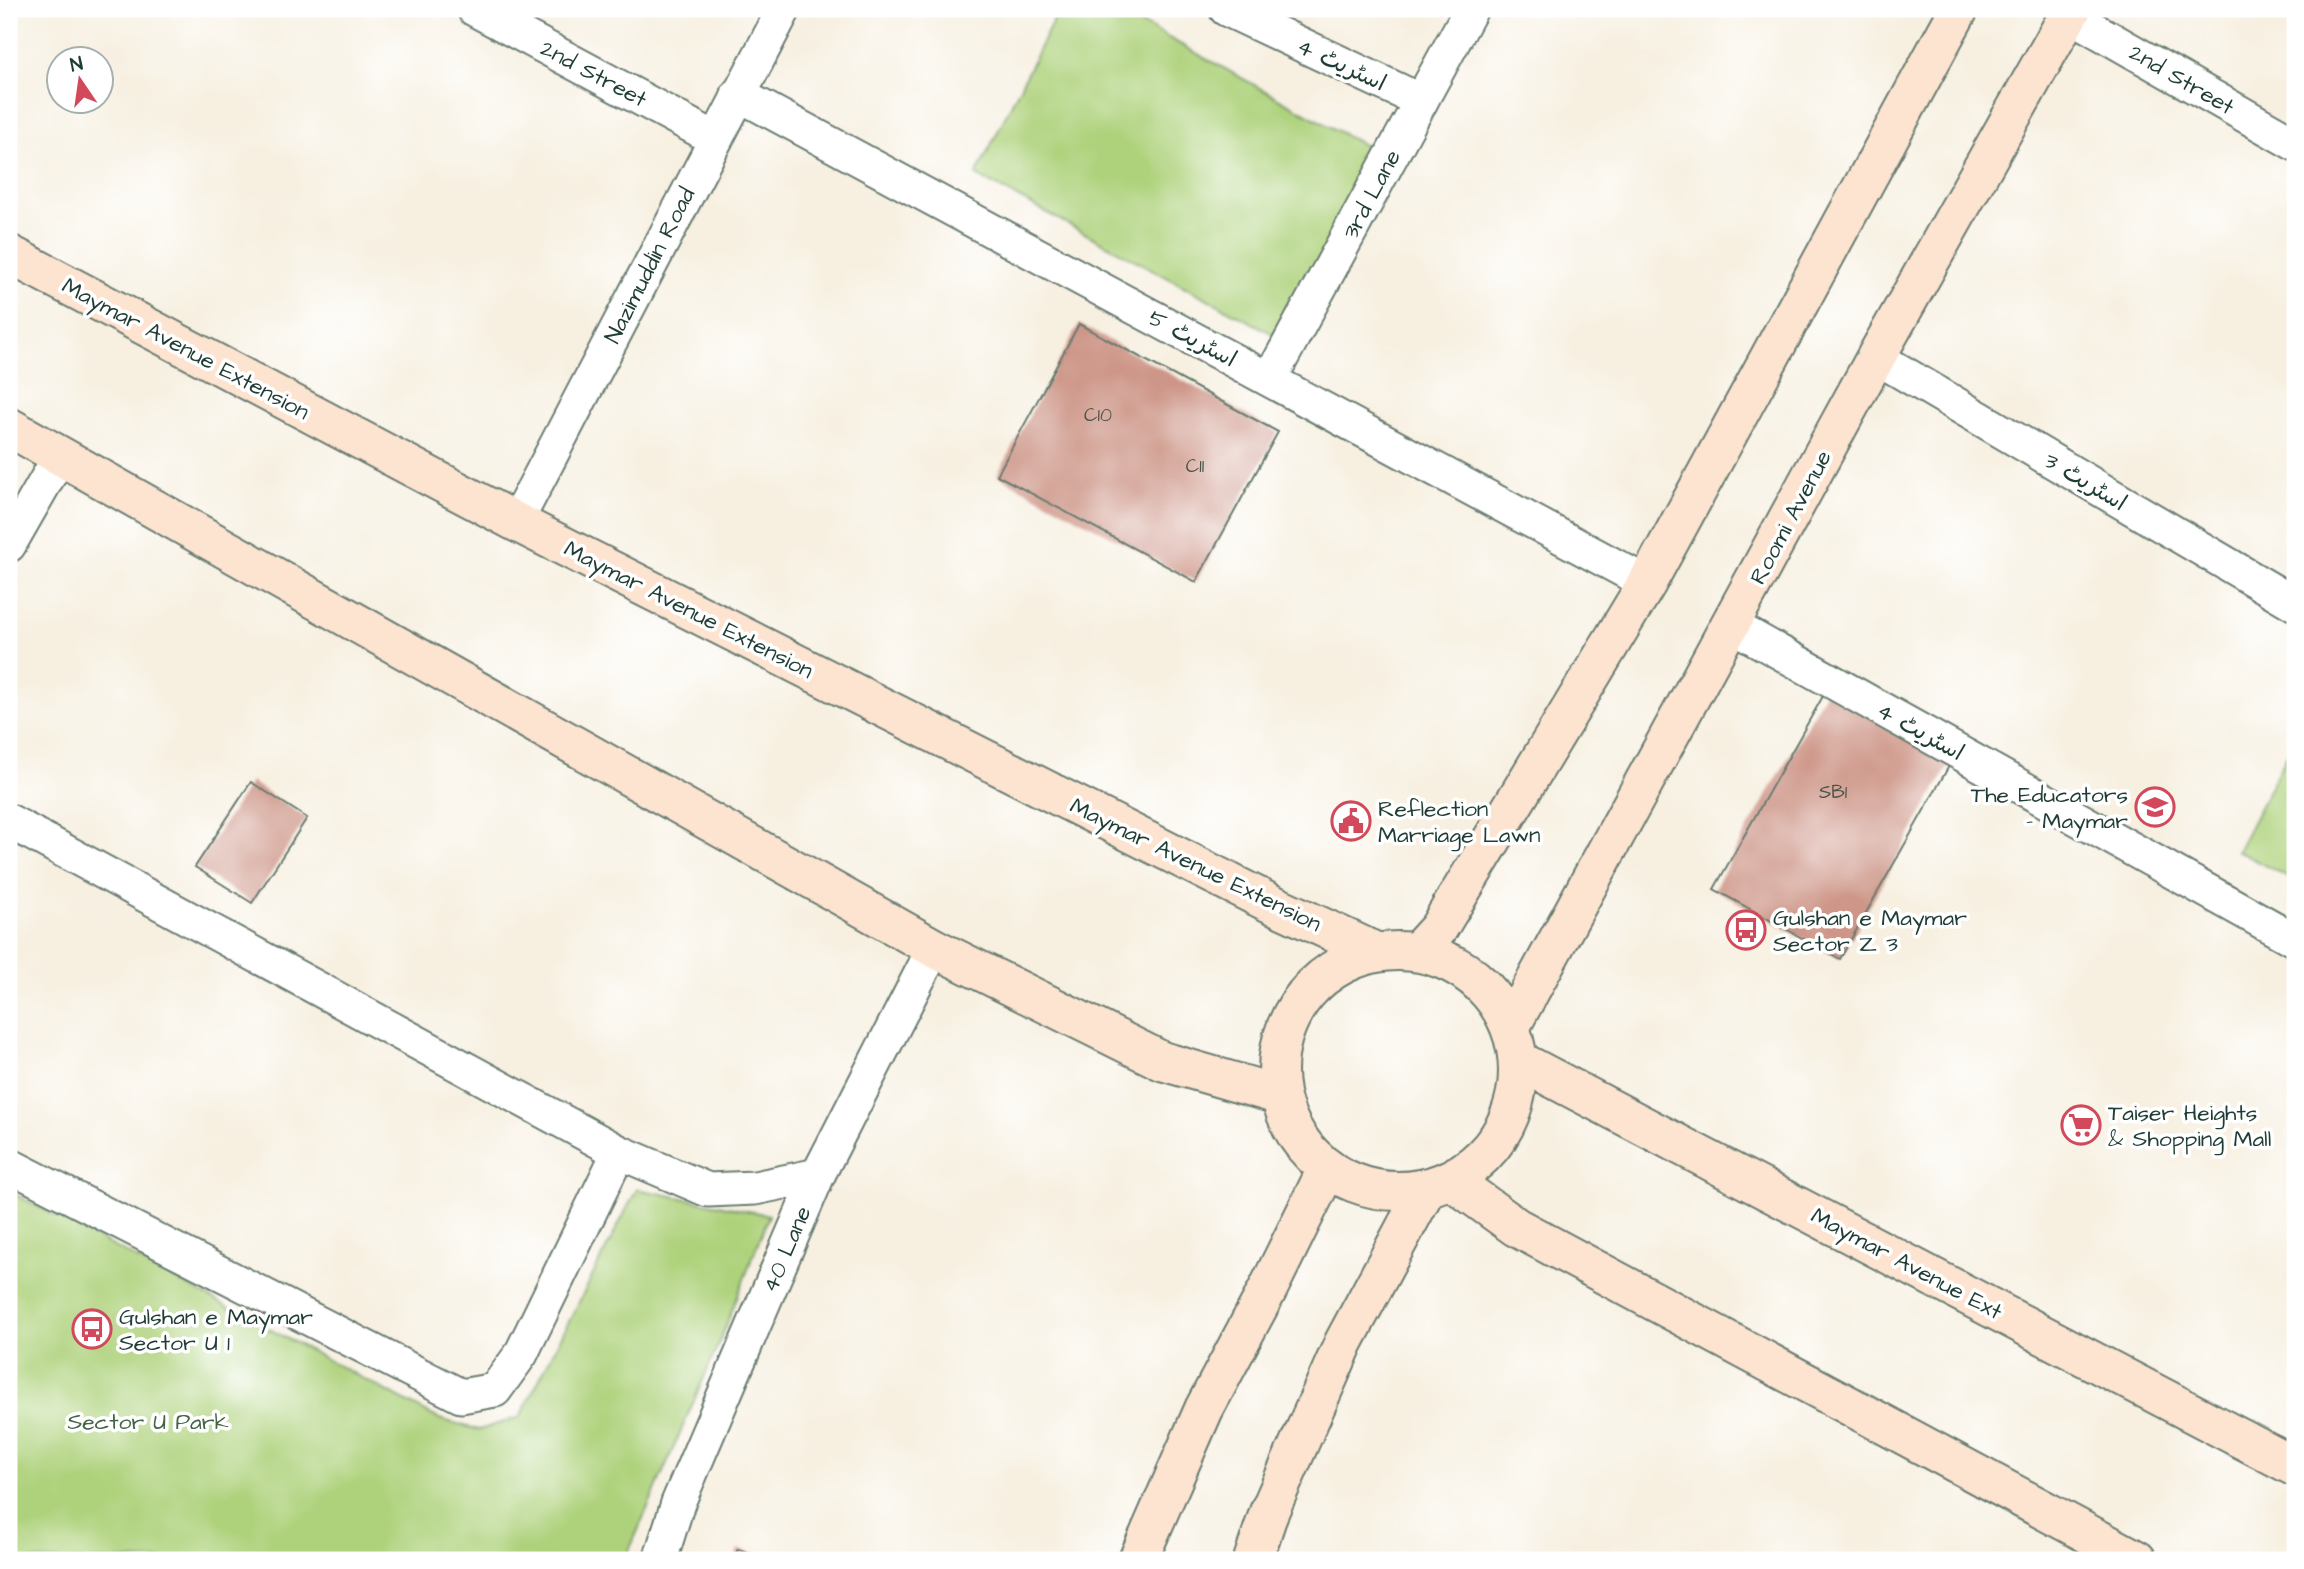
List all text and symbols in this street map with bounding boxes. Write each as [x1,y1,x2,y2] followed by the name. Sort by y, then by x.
[1292,30,1391,99] street label: اسٹریٹ 4
[535,32,653,116] street label: 2nd Street
[2123,37,2241,123] street label: 2nd Street
[46,46,116,116] north arrow
[68,50,85,79] text: N
[1335,144,1409,245] street label: 3rd Lane
[597,182,703,349] street label: Nazimuddin Road
[56,270,315,429] street label: Maymar Avenue Extension
[1143,302,1242,375] street label: اسٹریٹ 5
[1084,402,1112,429] house number: C10
[1742,445,1840,590] street label: Roomi Avenue
[2038,445,2133,519] street label: اسٹریٹ 3
[1186,453,1205,480] house number: C11
[558,533,819,688] street label: Maymar Avenue Extension
[1871,695,1970,769] street label: اسٹریٹ 4
[1819,779,1848,806] house number: SB1
[1971,779,2128,838] place label: The Educators - Maymar
[2134,786,2176,828] school or university icon: The Educators - Maymar
[1064,790,1327,941] street label: Maymar Avenue Extension
[1378,793,1541,852] place label: Reflection Marriage Lawn
[1330,800,1372,842] public building icon: Reflection Marriage Lawn
[1773,902,1967,960] place label: Gulshan e Maymar Sector Z 3
[1725,909,1767,951] bus stop icon: Gulshan e Maymar Sector Z 3
[2108,1097,2271,1156] place label: Taiser Heights & Shopping Mall
[2060,1104,2102,1146] supermarket icon: Taiser Heights & Shopping Mall
[1805,1200,2008,1329] street label: Maymar Avenue Ext
[754,1201,819,1298] street label: 40 Lane
[119,1301,313,1359] place label: Gulshan e Maymar Sector U 1
[71,1308,113,1350] bus stop icon: Gulshan e Maymar Sector U 1
[67,1406,229,1438] park label: Sector U Park

